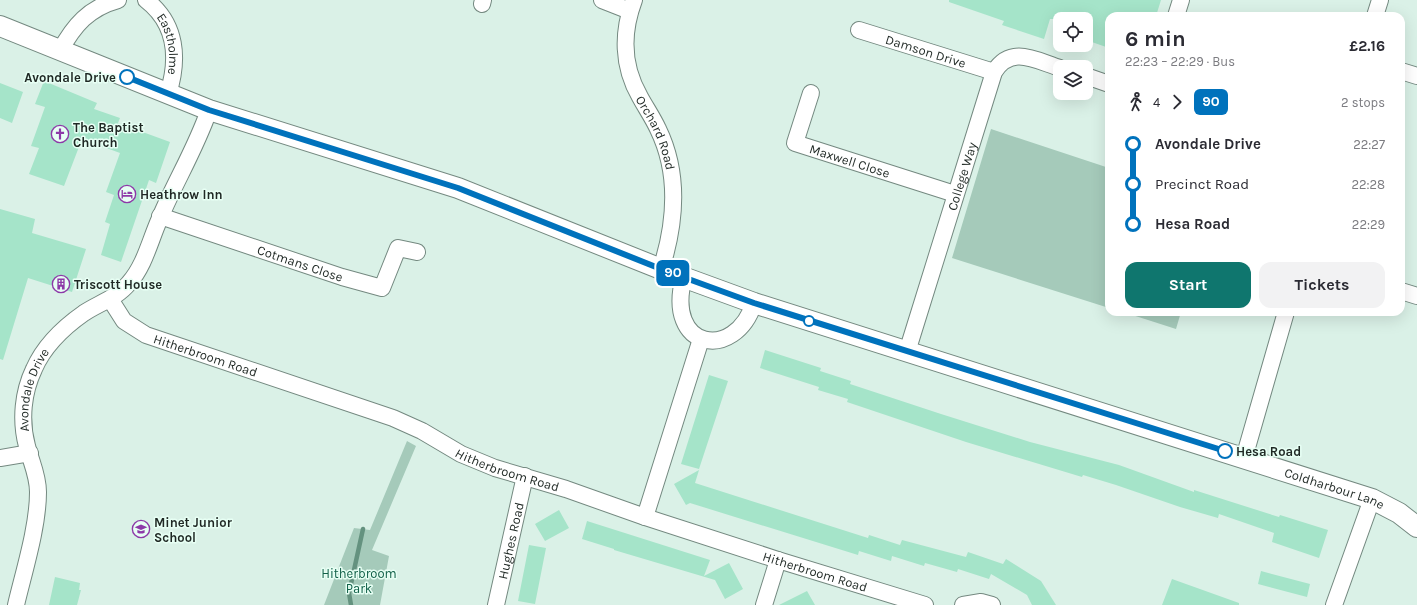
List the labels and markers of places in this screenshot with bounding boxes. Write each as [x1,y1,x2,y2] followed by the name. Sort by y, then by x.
[119,69,135,85] marker: Avondale Drive
[24,70,116,85] place label: Avondale Drive
[73,120,144,150] place label: The Baptist Church
[50,124,70,144] church icon: The Baptist Church
[117,184,137,204] hotel icon: Heathrow Inn
[140,187,223,202] place label: Heathrow Inn
[51,274,71,294] building icon: Triscott House
[74,277,162,292] place label: Triscott House
[803,315,815,327] unlabelled marker
[1217,443,1233,459] marker: Hesa Road
[1236,444,1301,459] place label: Hesa Road
[154,515,233,545] place label: Minet Junior School
[131,519,151,539] school or university icon: Minet Junior School

